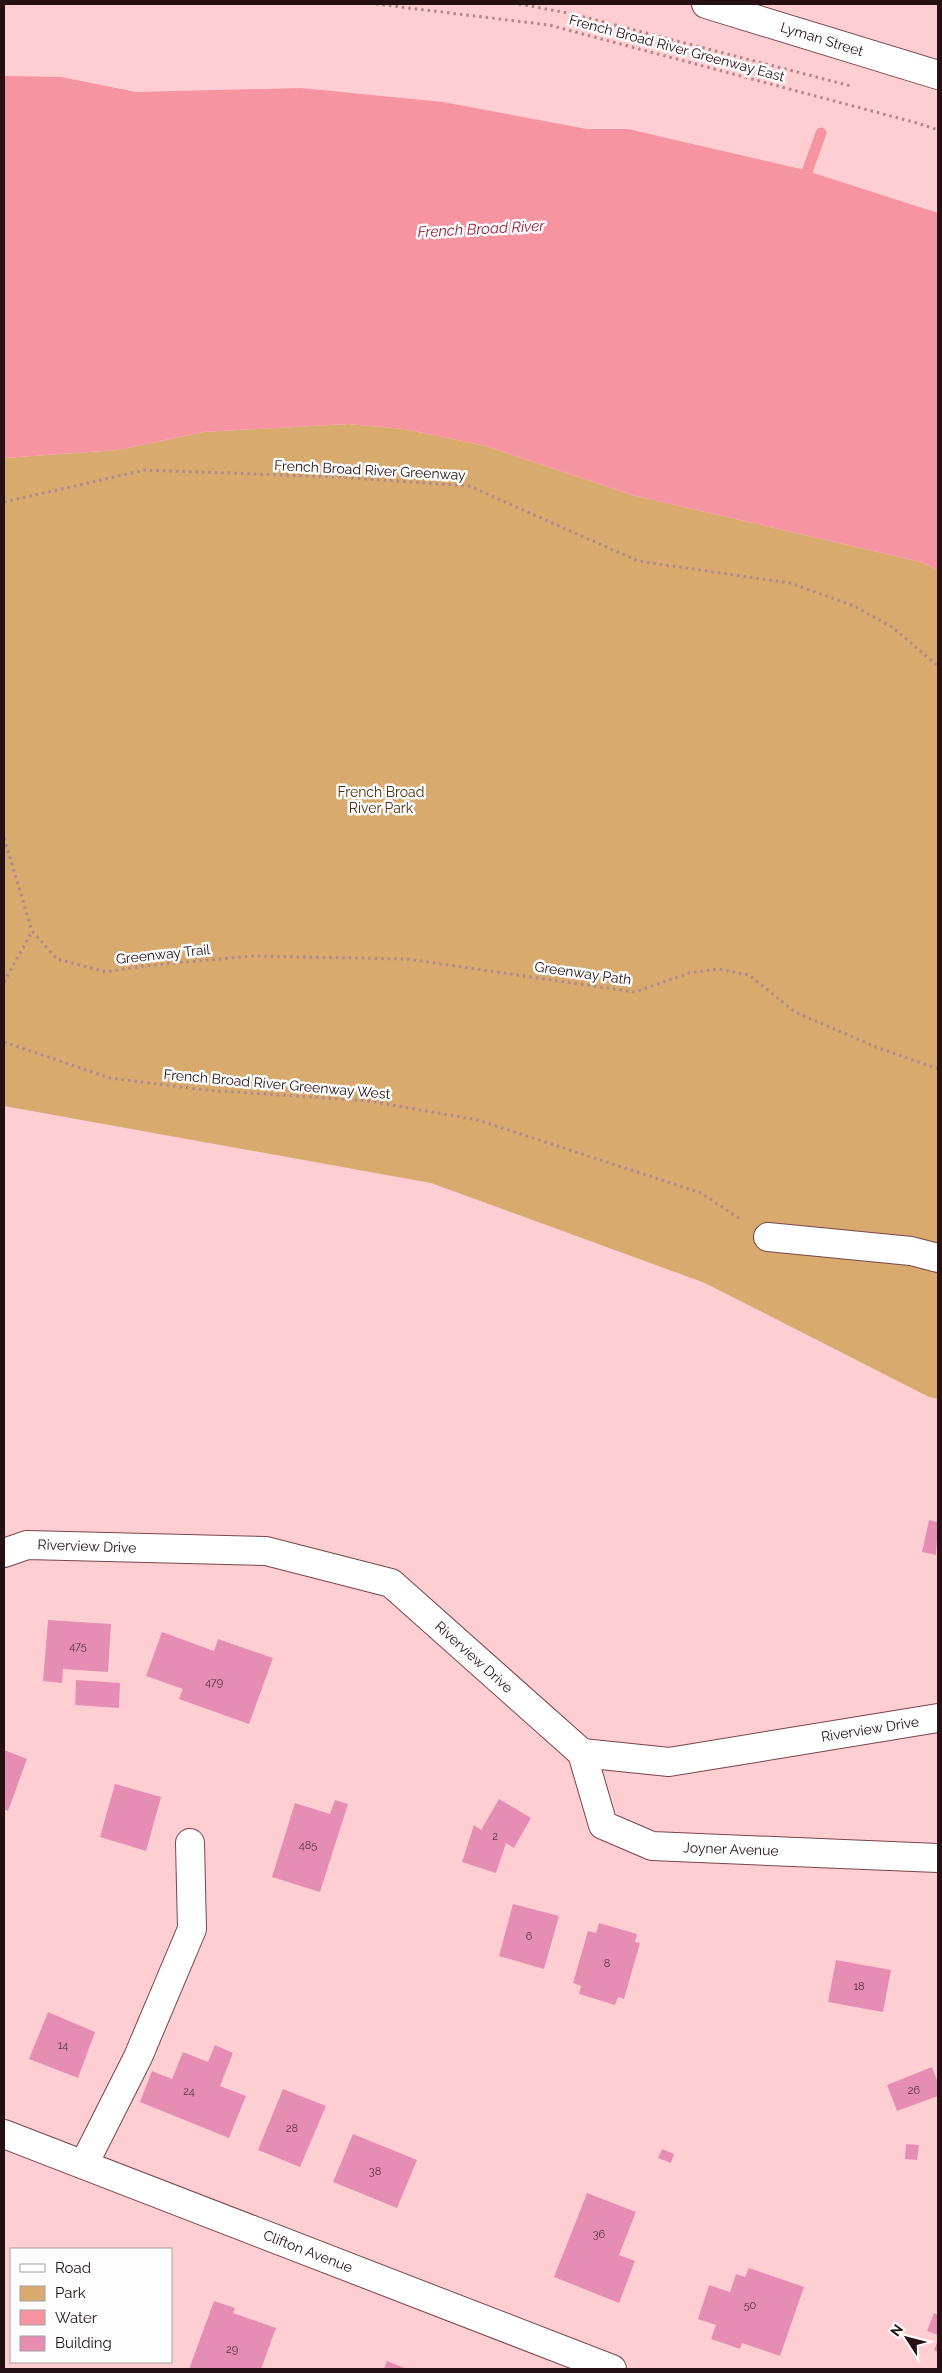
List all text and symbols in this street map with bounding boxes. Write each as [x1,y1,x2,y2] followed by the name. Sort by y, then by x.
[568,12,787,85] street label: French Broad River Greenway East
[779,19,866,59] street label: Lyman Street
[417,217,546,241] water label: French Broad River
[274,457,466,483] street label: French Broad River Greenway
[338,784,424,816] park label: French Broad River Park
[115,941,211,967] street label: Greenway Trail
[534,958,632,988] street label: Greenway Path
[163,1066,391,1102] street label: French Broad River Greenway West
[37,1536,137,1556] street label: Riverview Drive
[432,1618,516,1696] street label: Riverview Drive
[69,1640,87,1653] house number: 475
[205,1676,223,1689] house number: 479
[820,1713,920,1745] street label: Riverview Drive
[492,1830,498,1843] house number: 2
[299,1839,317,1852] house number: 485
[683,1839,779,1859] street label: Joyner Avenue
[526,1930,533,1943] house number: 6
[604,1957,610,1970] house number: 8
[853,1980,865,1993] house number: 18
[58,2039,68,2052] house number: 14
[908,2084,921,2097] house number: 26
[183,2085,195,2098] house number: 24
[286,2122,298,2135] house number: 28
[369,2165,381,2178] house number: 38
[261,2227,355,2275] street label: Clifton Avenue
[593,2228,606,2241] house number: 36
[10,2248,172,2363] legend
[55,2259,91,2277] text: Road
[55,2284,86,2302] text: Park
[744,2299,757,2312] house number: 50
[55,2309,98,2327] text: Water
[882,2313,932,2363] north arrow
[887,2321,906,2339] text: N
[55,2334,112,2352] text: Building
[226,2343,238,2356] house number: 29

